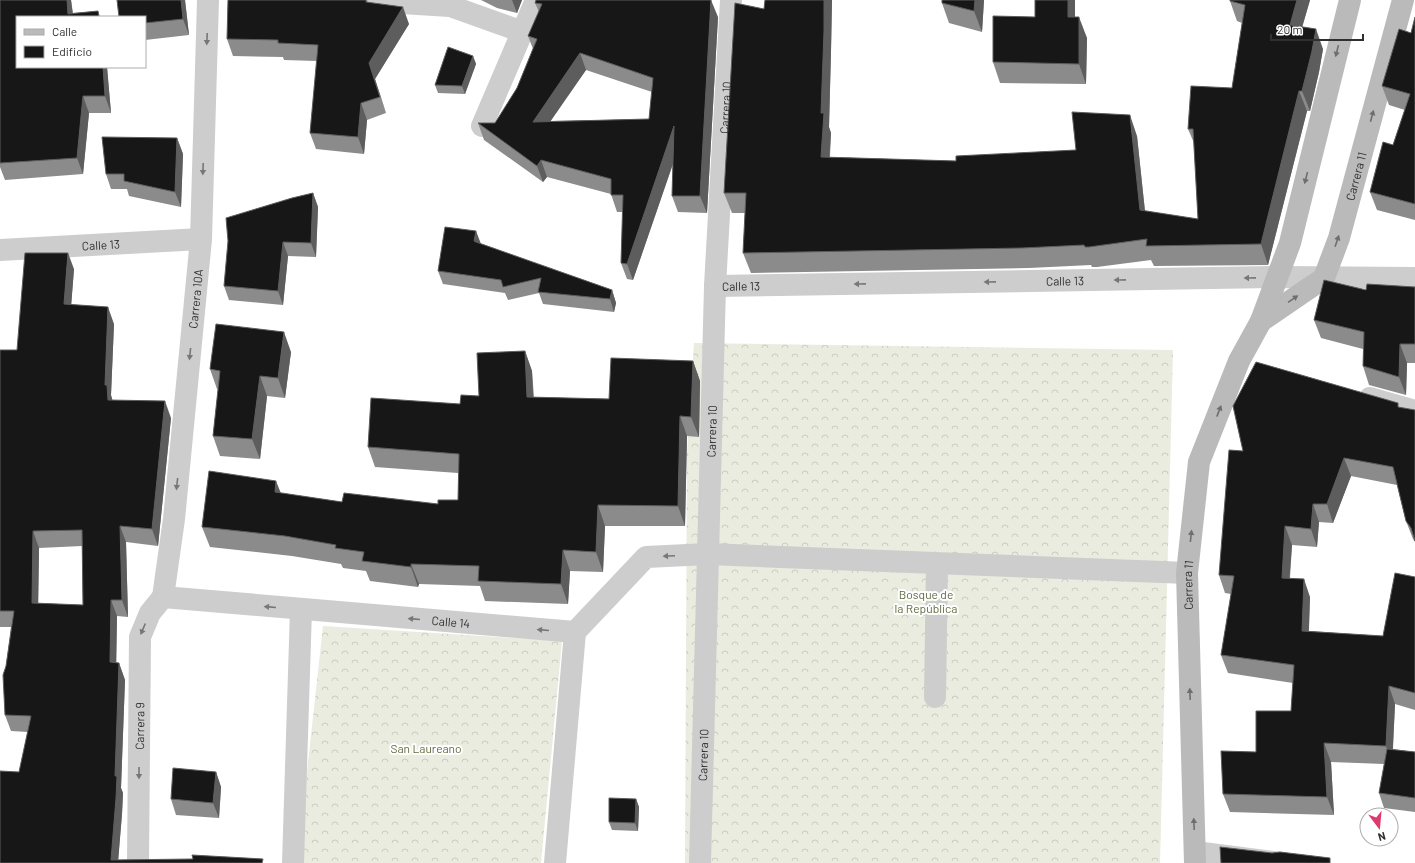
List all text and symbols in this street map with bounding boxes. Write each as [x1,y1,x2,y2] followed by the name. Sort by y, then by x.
[16,16,146,68] legend
[1271,16,1363,42] scale bar
[1277,22,1303,36] text: 20 m
[52,24,77,38] text: Calle
[204,33,210,46] one-way arrow
[52,44,92,58] text: Edificio
[1334,46,1340,58] one-way arrow
[717,81,733,134] street label: Carrera 10
[1369,110,1375,122] one-way arrow
[1342,150,1369,202] street label: Carrera 11
[200,163,206,176] one-way arrow
[1303,172,1309,184] one-way arrow
[1335,235,1341,247] one-way arrow
[81,236,120,253] street label: Calle 13
[185,268,205,329] street label: Carrera 10A
[1046,273,1084,288] street label: Calle 13
[1243,275,1256,281] one-way arrow
[1113,277,1126,283] one-way arrow
[722,278,760,293] street label: Calle 13
[983,279,996,285] one-way arrow
[853,281,866,287] one-way arrow
[1287,296,1298,303] one-way arrow
[186,348,193,360] one-way arrow
[1217,404,1223,416] one-way arrow
[704,405,719,457] street label: Carrera 10
[174,478,181,490] one-way arrow
[1187,530,1194,542] one-way arrow
[662,553,675,559] one-way arrow
[1180,560,1195,610] street label: Carrera 11
[895,587,957,615] park label: Bosque de la República
[264,603,276,610] one-way arrow
[431,613,471,630] street label: Calle 14
[408,615,420,622] one-way arrow
[140,624,146,635] one-way arrow
[537,626,549,633] one-way arrow
[1187,687,1193,700] one-way arrow
[132,702,146,750] street label: Carrera 9
[695,729,710,781] street label: Carrera 10
[390,741,462,755] park label: San Laureano
[136,767,142,780] one-way arrow
[1359,807,1399,847] north arrow
[1191,817,1197,830] one-way arrow
[1377,830,1387,844] text: N

